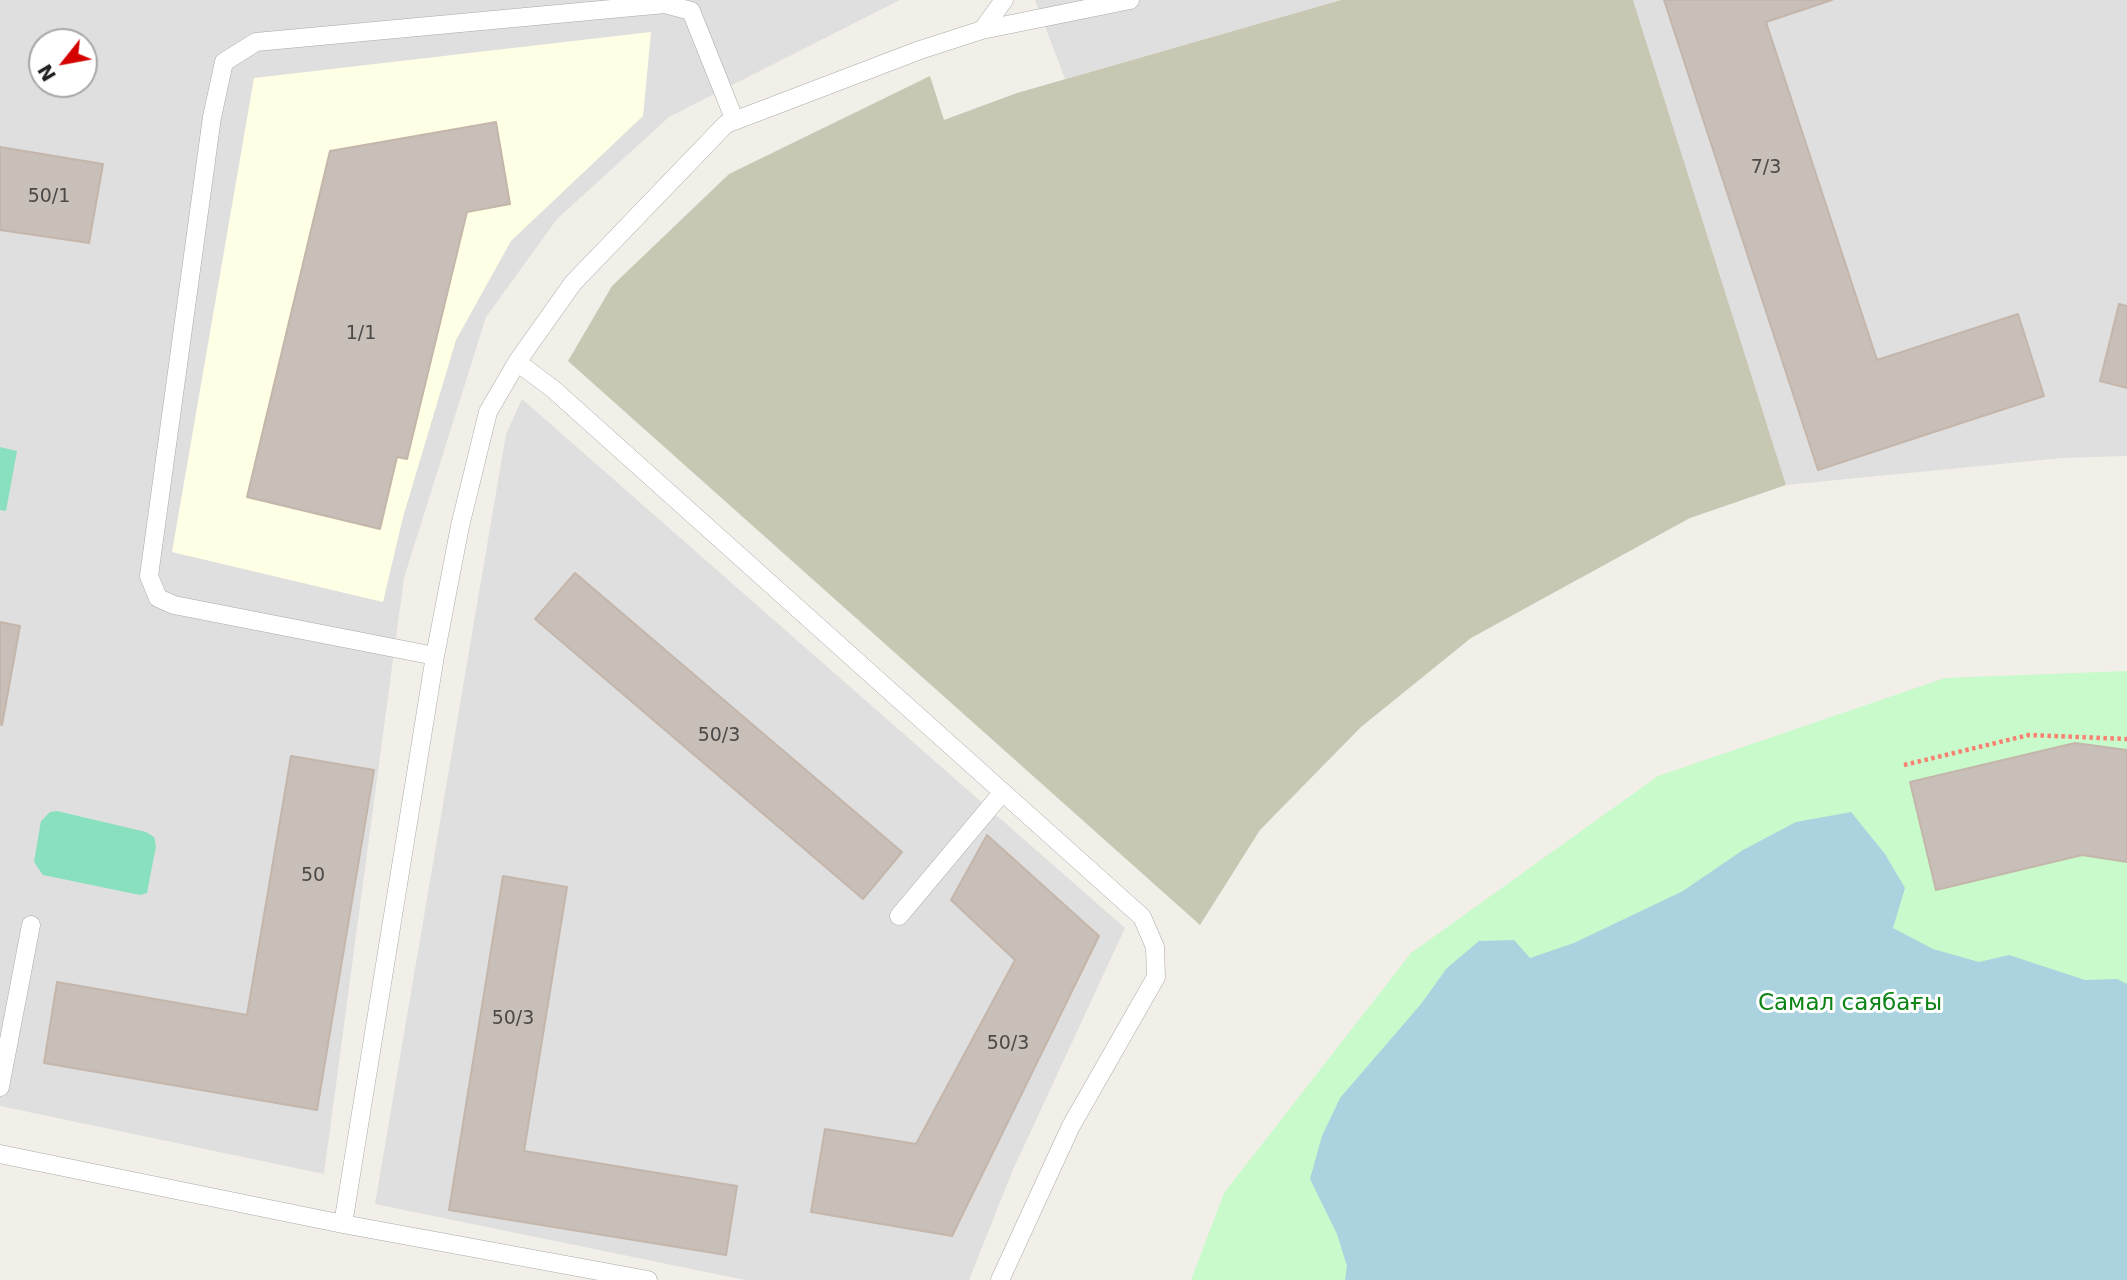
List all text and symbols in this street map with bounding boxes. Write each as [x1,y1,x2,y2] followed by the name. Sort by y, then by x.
[28,28,98,98] north arrow
[33,60,60,85] text: N
[1751,157,1781,179] house number: 7/3
[28,186,70,208] house number: 50/1
[346,323,376,345] house number: 1/1
[698,725,740,747] house number: 50/3
[301,865,325,887] house number: 50
[1758,990,1942,1018] park label: Самал саябағы
[492,1008,534,1030] house number: 50/3
[987,1033,1029,1055] house number: 50/3

